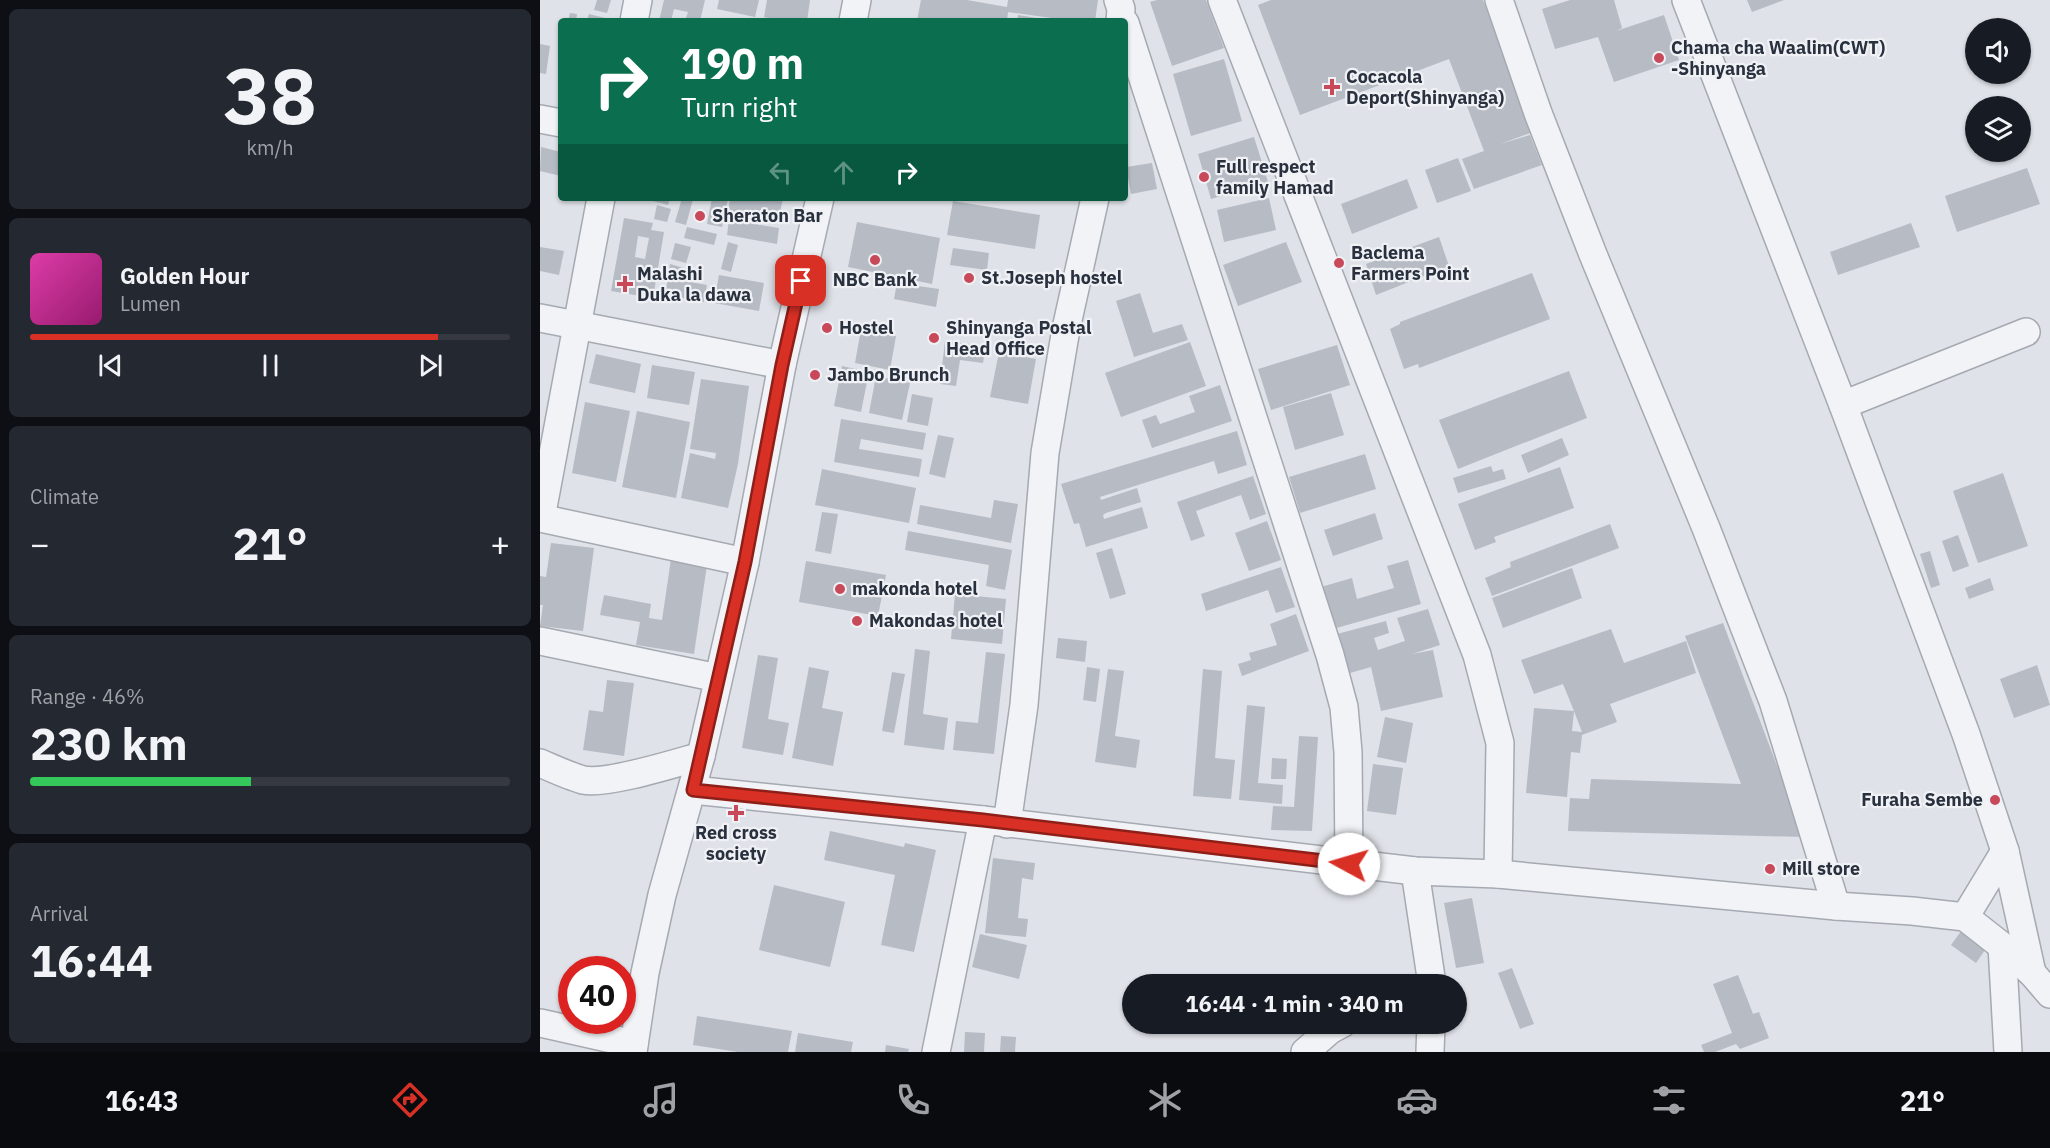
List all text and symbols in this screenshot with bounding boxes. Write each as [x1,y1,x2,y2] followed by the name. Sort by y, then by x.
[1965,18,2031,162] map controls
[1965,18,2031,84] button: sound
[681,36,804,91] text: 190 m
[1671,36,1885,80] place label: Chama cha Waalim(CWT) -Shinyanga
[582,42,660,120] icon: right
[223,44,317,145] text: 38
[1652,51,1666,65] marker: Chama cha Waalim(CWT) -Shinyanga
[1346,65,1504,109] place label: Cocacola Deport(Shinyanga)
[1323,78,1341,96] marker: Cocacola Deport(Shinyanga)
[681,89,798,124] text: Turn right
[1965,96,2031,162] button: layers
[246,134,294,161] text: km/h
[1216,155,1334,199] place label: Full respect family Hamad
[764,156,797,189] icon: left
[827,156,860,189] icon: ahead
[890,156,923,189] icon: right
[1197,170,1211,184] marker: Full respect family Hamad
[712,204,823,227] place label: Sheraton Bar
[693,209,707,223] marker: Sheraton Bar
[1351,241,1470,285] place label: Baclema Farmers Point
[868,253,882,267] marker: NBC Bank
[775,255,826,306] pin
[1332,256,1346,270] marker: Baclema Farmers Point
[120,261,249,290] text: Golden Hour
[637,262,751,306] place label: Malashi Duka la dawa
[784,264,817,297] icon: arrive
[981,266,1123,289] place label: St.Joseph hostel
[833,268,918,291] place label: NBC Bank
[962,271,976,285] marker: St.Joseph hostel
[618,277,632,291] marker: Malashi Duka la dawa
[120,290,181,317] text: Lumen
[839,316,894,339] place label: Hostel
[946,316,1092,360] place label: Shinyanga Postal Head Office
[820,321,834,335] marker: Hostel
[927,331,941,345] marker: Shinyanga Postal Head Office
[94,349,127,382] icon: previous
[254,349,287,382] icon: pause
[414,349,447,382] icon: next
[827,363,950,386] place label: Jambo Brunch
[808,368,822,382] marker: Jambo Brunch
[30,483,99,510] text: Climate
[232,514,308,572] text: 21°
[30,522,50,565] text: −
[490,522,510,565] text: +
[852,577,978,600] place label: makonda hotel
[833,582,847,596] marker: makonda hotel
[869,609,1003,632] place label: Makondas hotel
[850,614,864,628] marker: Makondas hotel
[30,683,145,710] text: Range · 46%
[30,714,188,772] text: 230 km
[1861,788,1983,811] place label: Furaha Sembe
[1988,793,2002,807] marker: Furaha Sembe
[729,806,743,820] marker: Red cross society
[695,821,777,865] place label: Red cross society
[1317,832,1381,896] position arrow
[1782,857,1860,880] place label: Mill store
[1763,862,1777,876] marker: Mill store
[30,900,88,927] text: Arrival
[30,931,153,989] text: 16:44
[558,956,636,1034] speed limit sign: 40
[1185,989,1404,1018] text: 16:44 · 1 min · 340 m
[389,1079,431,1121] icon: directions
[640,1079,682,1121] icon: music
[892,1079,934,1121] icon: phone
[1144,1079,1186,1121] icon: climate
[1396,1079,1438,1121] icon: car
[1648,1079,1690,1121] icon: filters
[105,1083,179,1118] text: 16:43
[1900,1083,1945,1118] text: 21°

